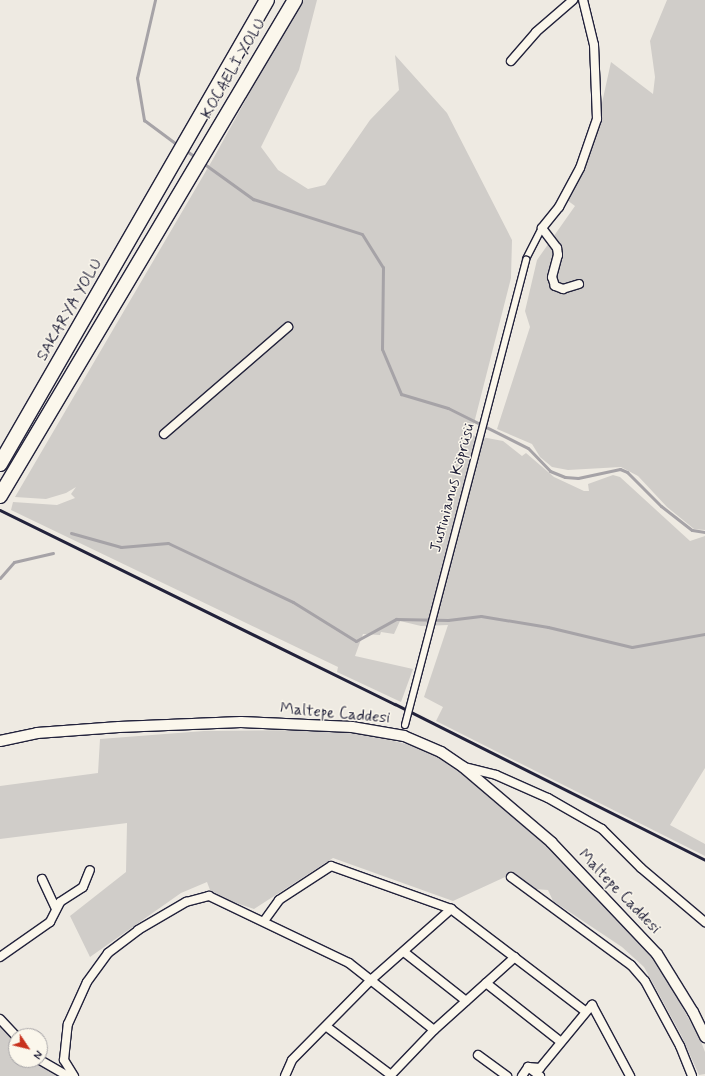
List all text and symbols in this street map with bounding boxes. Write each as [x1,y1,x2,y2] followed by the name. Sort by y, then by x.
[198,15,270,123] street label: KOCAELİ YOLU
[33,255,107,365] street label: SAKARYA YOLU
[427,421,479,555] street label: Justinianus Köprüsü
[278,699,392,729] street label: Maltepe Caddesi
[573,844,665,940] street label: Maltepe Caddesi
[8,1028,48,1068] north arrow
[29,1047,45,1061] text: N

